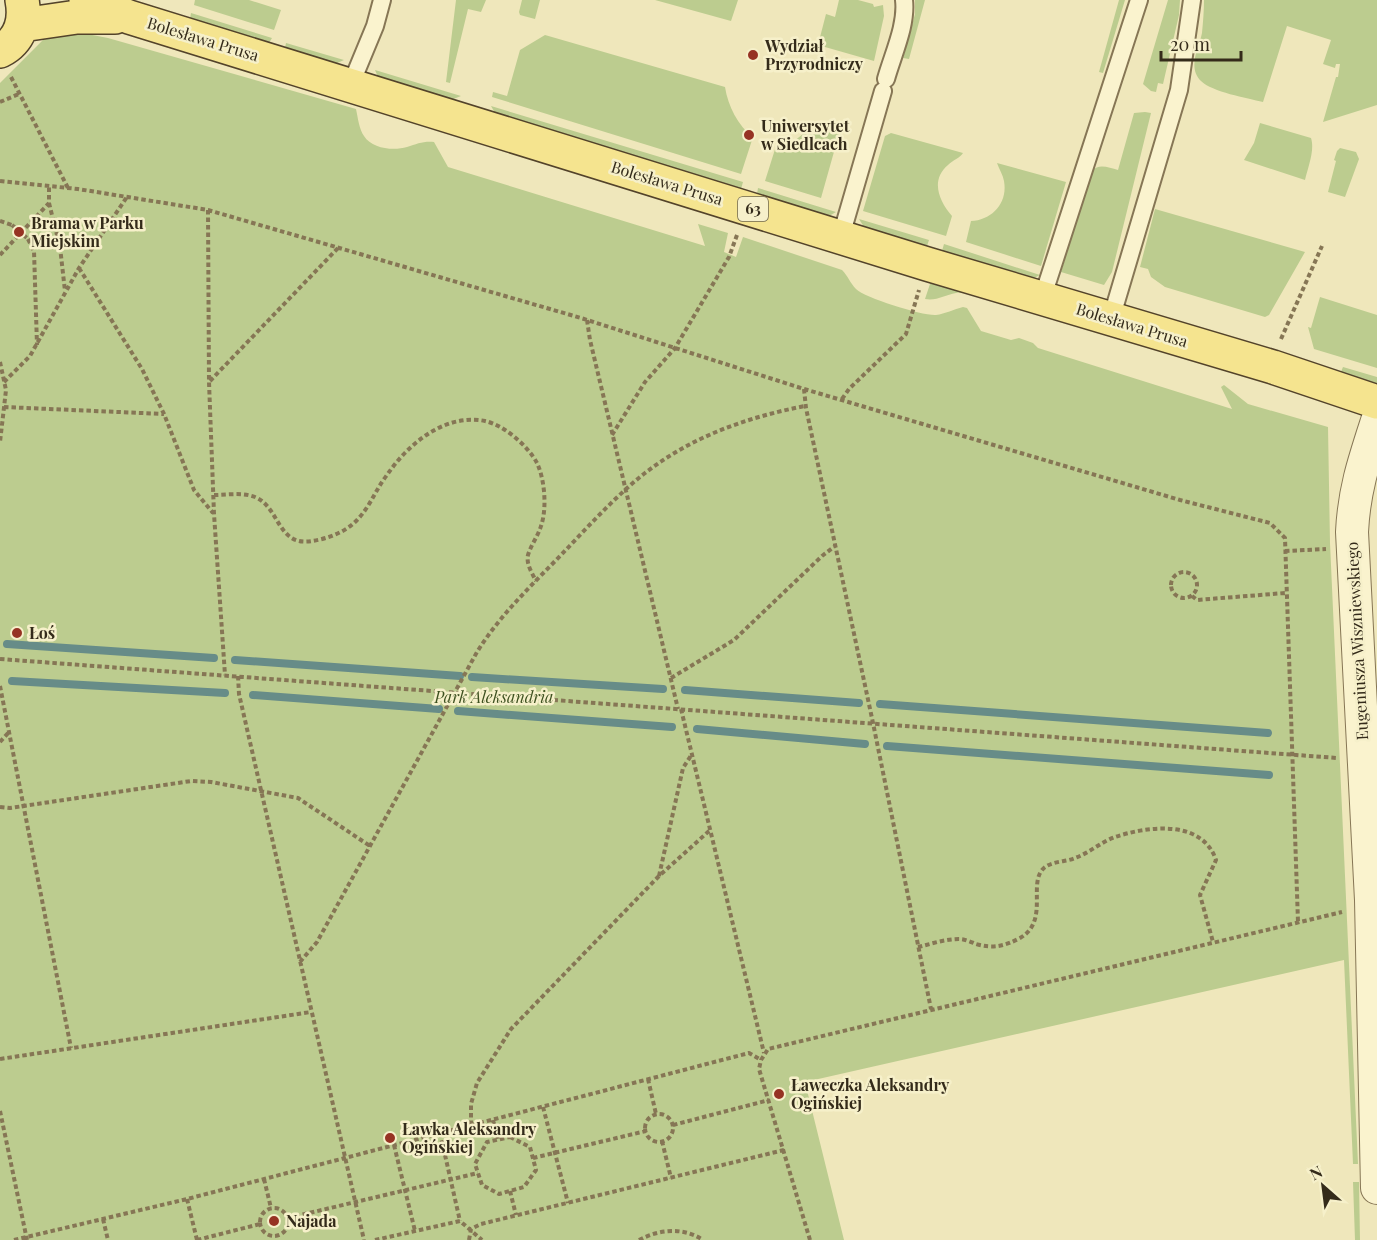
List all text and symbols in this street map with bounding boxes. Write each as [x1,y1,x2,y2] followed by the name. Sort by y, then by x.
[145,12,262,65] street label: Bolesława Prusa
[1161,24,1240,62] scale bar
[1170,32,1210,56] text: 20 m
[764,35,864,74] place label: Wydział Przyrodniczy
[746,48,760,62] marker: Wydział Przyrodniczy
[760,115,850,154] place label: Uniwersytet w Siedlcach
[742,128,756,142] marker: Uniwersytet w Siedlcach
[609,156,726,209] street label: Bolesława Prusa
[738,197,768,221] road number: 63
[31,212,144,251] place label: Brama w Parku Miejskim
[12,225,26,239] marker: Brama w Parku Miejskim
[1074,298,1191,351] street label: Bolesława Prusa
[1341,541,1372,741] street label: Eugeniusza Wiszniewskiego
[29,622,55,643] place label: Łoś
[10,626,24,640] marker: Łoś
[434,686,553,707] park label: Park Aleksandria
[791,1074,950,1113] place label: Ławeczka Aleksandry Ogińskiej
[772,1087,786,1101] marker: Ławeczka Aleksandry Ogińskiej
[402,1118,537,1157] place label: Ławka Aleksandry Ogińskiej
[383,1131,397,1145] marker: Ławka Aleksandry Ogińskiej
[1293,1156,1353,1216] north arrow
[1306,1160,1326,1184] text: N
[286,1210,337,1231] place label: Najada
[267,1214,281,1228] marker: Najada

